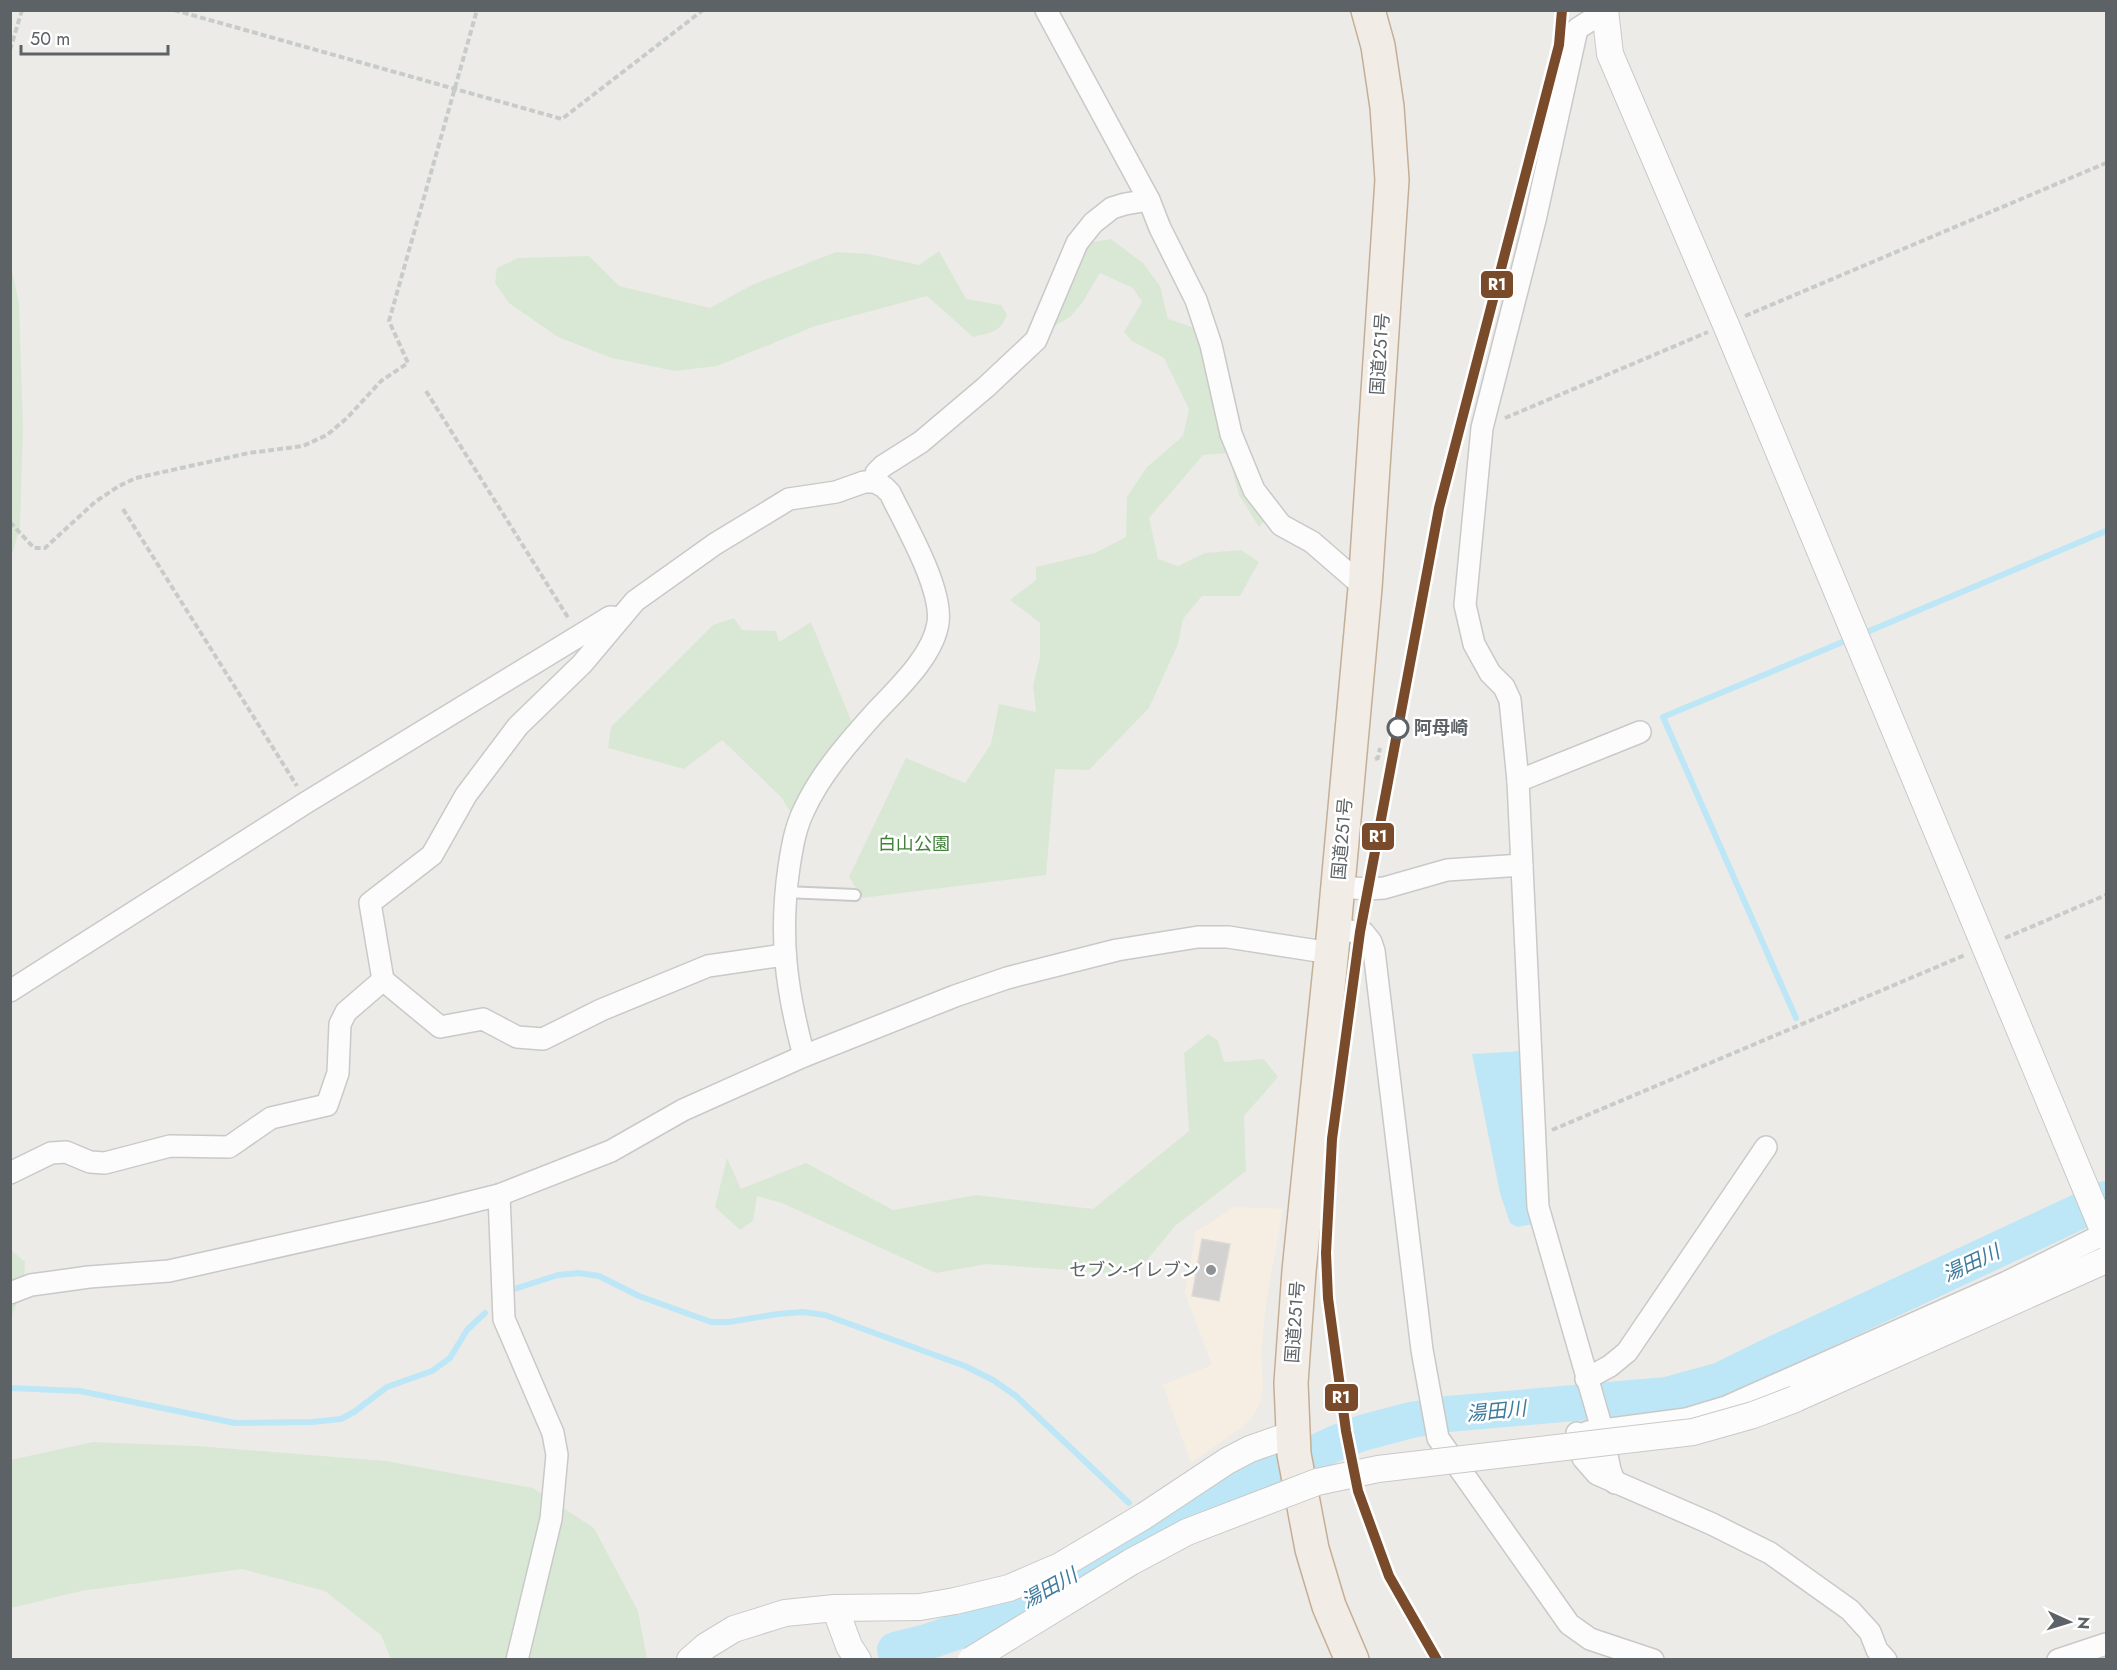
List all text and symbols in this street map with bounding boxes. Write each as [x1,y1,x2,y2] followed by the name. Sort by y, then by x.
[21,18,168,56] scale bar
[30,26,70,52] text: 50 m
[1480,270,1514,299] line badge: R1
[1488,273,1506,296] text: R1
[1364,312,1396,396] street label: 国道251号
[1414,715,1468,741] place label: 阿母崎
[1387,717,1409,739] marker: 阿母崎
[1325,797,1359,881] street label: 国道251号
[1361,822,1395,851] line badge: R1
[1369,825,1387,848] text: R1
[878,831,950,857] park label: 白山公園
[1938,1237,2006,1289] water label: 湯田川
[1069,1257,1199,1283] place label: セブン-イレブン
[1204,1263,1218,1277] marker: セブン-イレブン
[1279,1280,1311,1364] street label: 国道251号
[1324,1383,1359,1412] line badge: R1
[1332,1386,1350,1409] text: R1
[1465,1394,1529,1429] water label: 湯田川
[1016,1560,1084,1616] water label: 湯田川
[2039,1592,2099,1652] north arrow
[2072,1616,2095,1630] text: N

